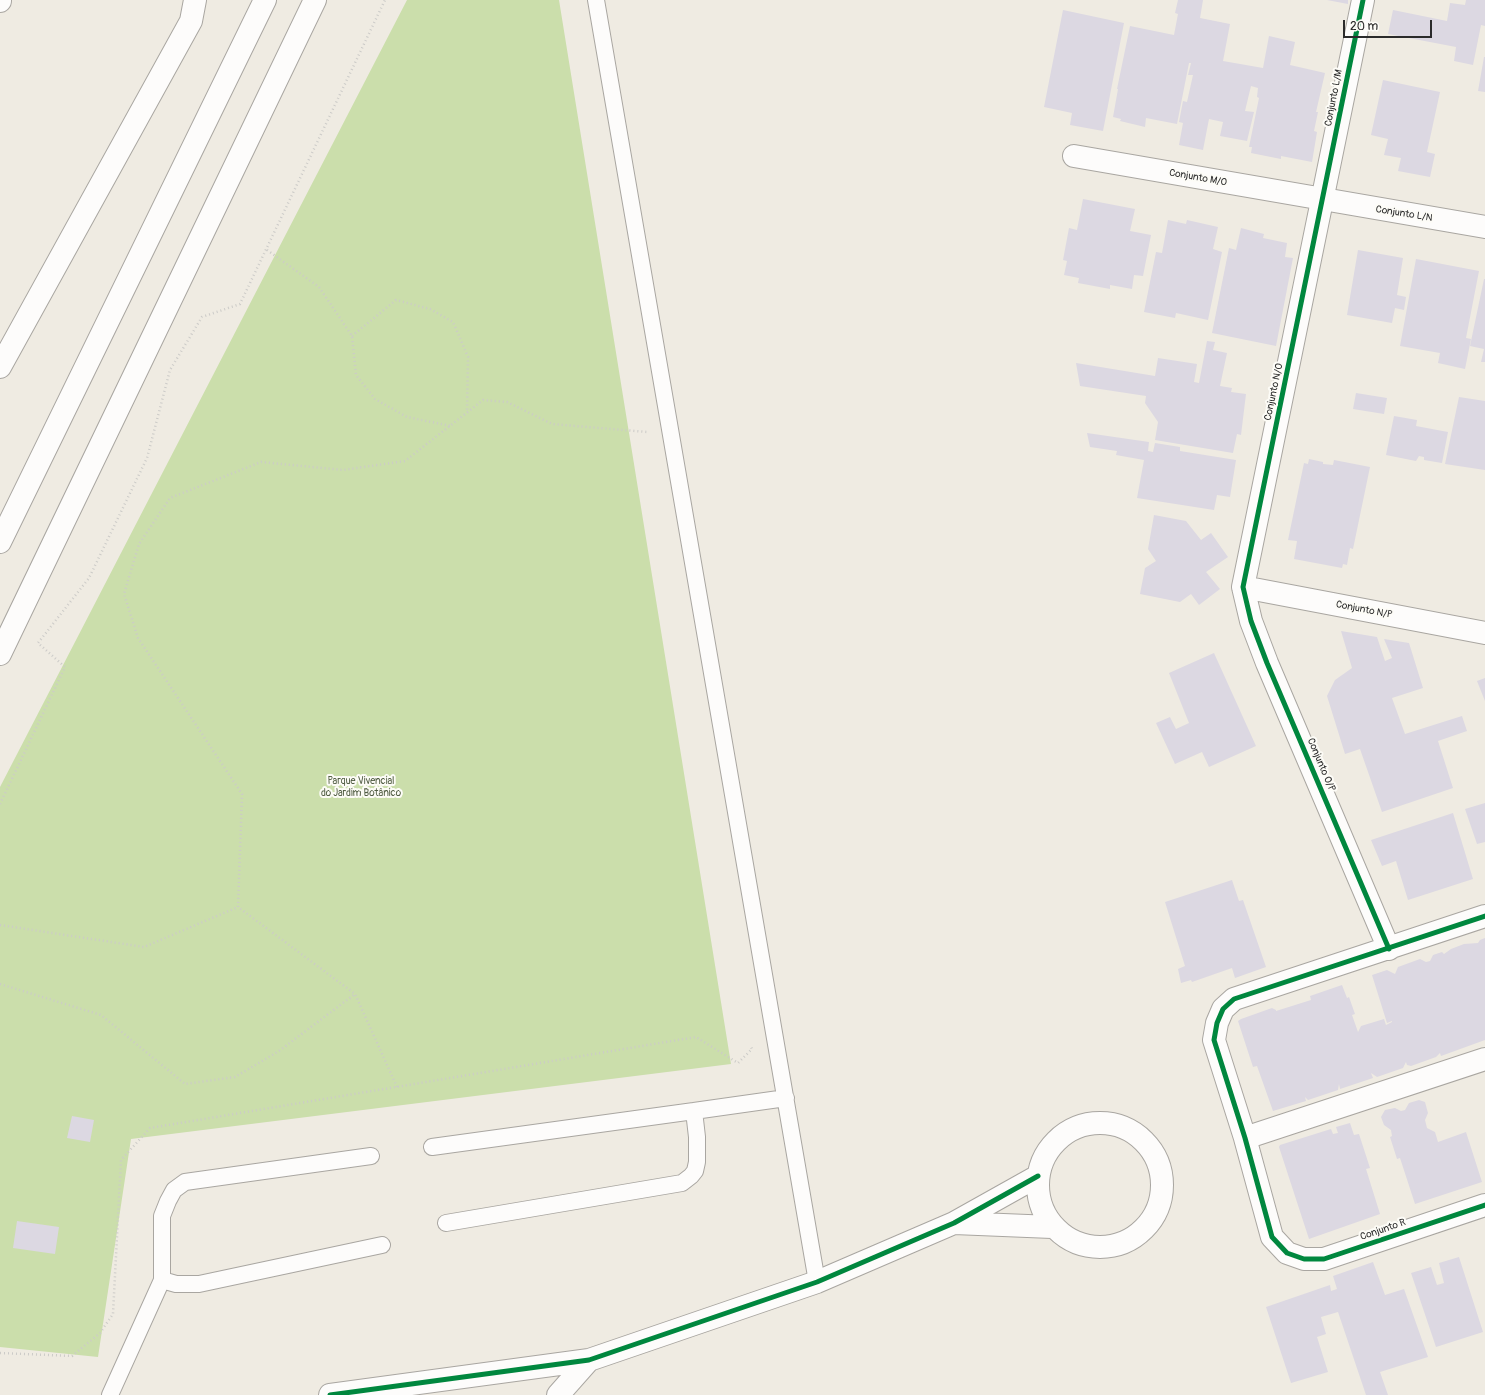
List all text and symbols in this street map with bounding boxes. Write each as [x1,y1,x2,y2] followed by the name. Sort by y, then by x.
[1345,12,1434,38] scale bar
[1350,19,1378,34] text: 20 m
[1323,68,1345,128] street label: Conjunto L/M
[1168,167,1228,189] street label: Conjunto M/O
[1375,204,1433,224] street label: Conjunto L/N
[1262,362,1286,422] street label: Conjunto N/O
[1335,599,1393,621] street label: Conjunto N/P
[1304,737,1338,793] street label: Conjunto O/P
[321,775,401,798] park label: Parque Vivencial do Jardim Botânico
[1359,1217,1407,1243] street label: Conjunto R

